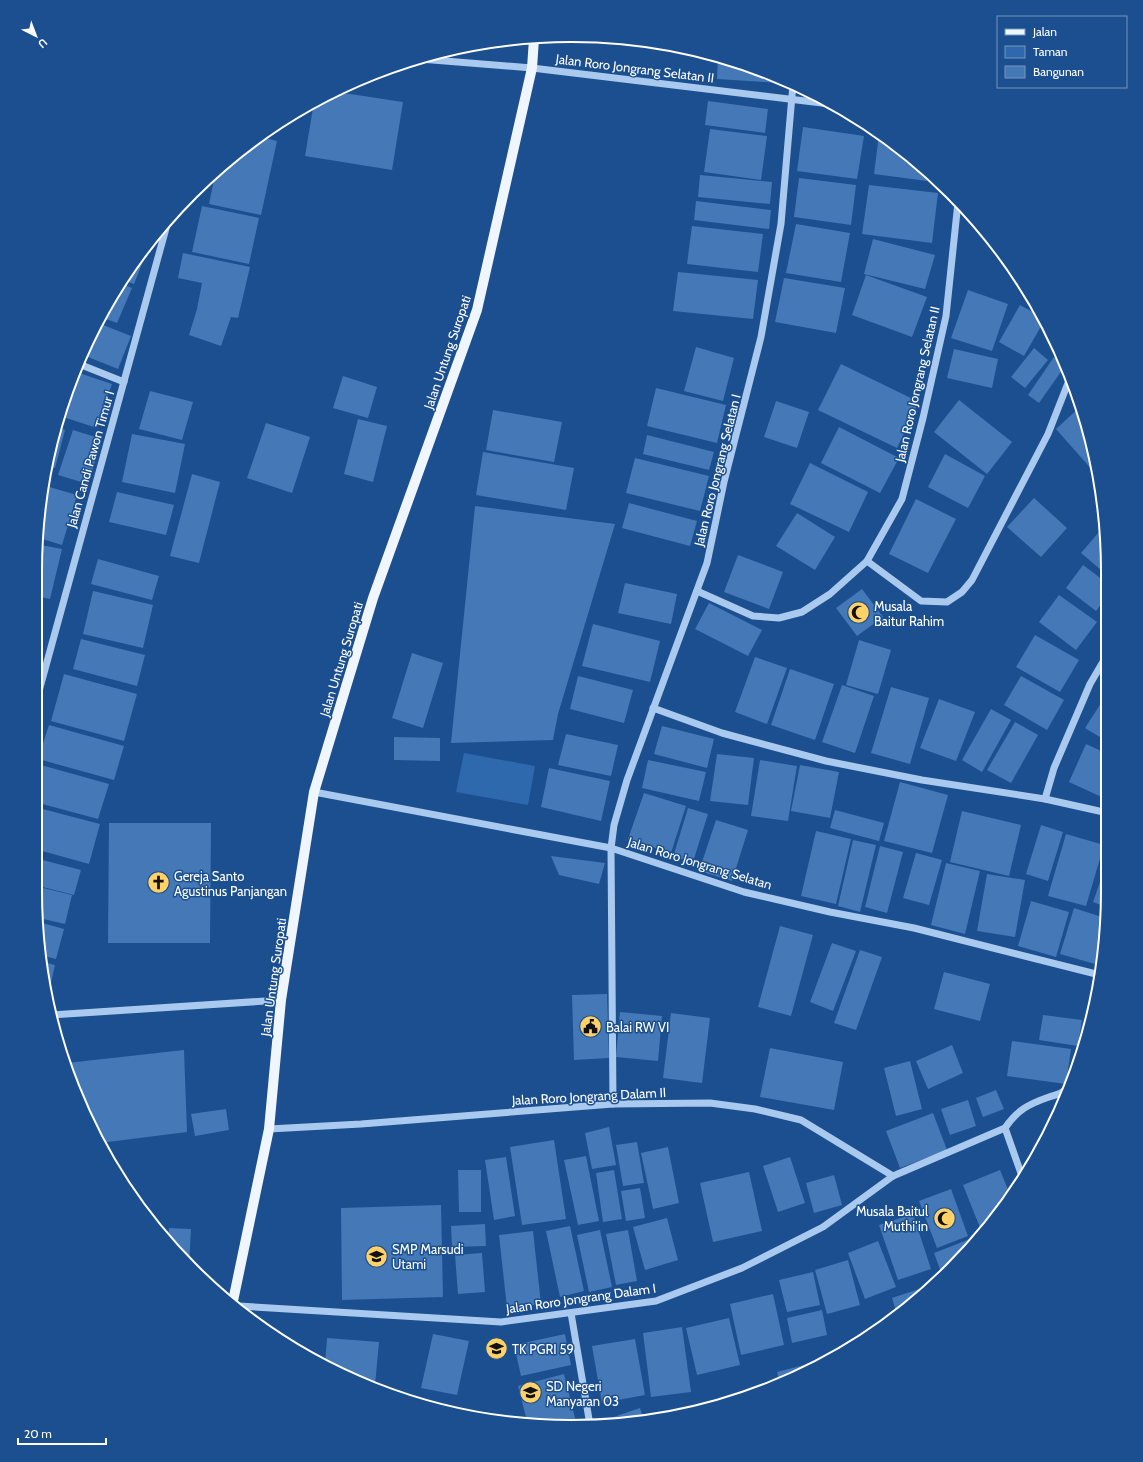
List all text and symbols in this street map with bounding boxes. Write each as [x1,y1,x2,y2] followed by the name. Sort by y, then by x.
[16,16,56,56] north arrow
[997,16,1127,88] legend
[1032,24,1057,39] text: Jalan
[35,36,50,51] text: U
[1033,44,1068,59] text: Taman
[554,50,715,86] street label: Jalan Roro Jongrang Selatan II
[1033,64,1084,79] text: Bangunan
[420,293,474,412] street label: Jalan Untung Suropati
[891,304,943,464] street label: Jalan Roro Jongrang Selatan II
[63,389,117,530] street label: Jalan Candi Pawon Timur I
[690,392,744,549] street label: Jalan Roro Jongrang Selatan I
[874,598,944,629] place label: Musala Baitur Rahim
[316,600,366,719] street label: Jalan Untung Suropati
[846,600,872,626] mosque icon: Musala Baitur Rahim
[625,833,774,893] street label: Jalan Roro Jongrang Selatan
[174,868,287,900] place label: Gereja Santo Agustinus Panjangan
[146,870,172,896] church icon: Gereja Santo Agustinus Panjangan
[257,917,289,1038] street label: Jalan Untung Suropati
[578,1014,604,1040] public building icon: Balai RW VI
[606,1019,669,1035] place label: Balai RW VI
[510,1084,667,1108] street label: Jalan Roro Jongrang Dalam II
[856,1203,928,1234] place label: Musala Baitul Muthi'in
[931,1205,957,1231] mosque icon: Musala Baitul Muthi'in
[392,1241,463,1272] place label: SMP Marsudi Utami
[363,1243,389,1269] school or university icon: SMP Marsudi Utami
[504,1280,657,1317] street label: Jalan Roro Jongrang Dalam I
[484,1336,510,1362] school or university icon: TK PGRI 59
[512,1341,574,1357] place label: TK PGRI 59
[546,1378,619,1409] place label: SD Negeri Manyaran 03
[517,1380,543,1406] school or university icon: SD Negeri Manyaran 03
[18,1420,106,1446] scale bar
[24,1426,52,1441] text: 20 m

